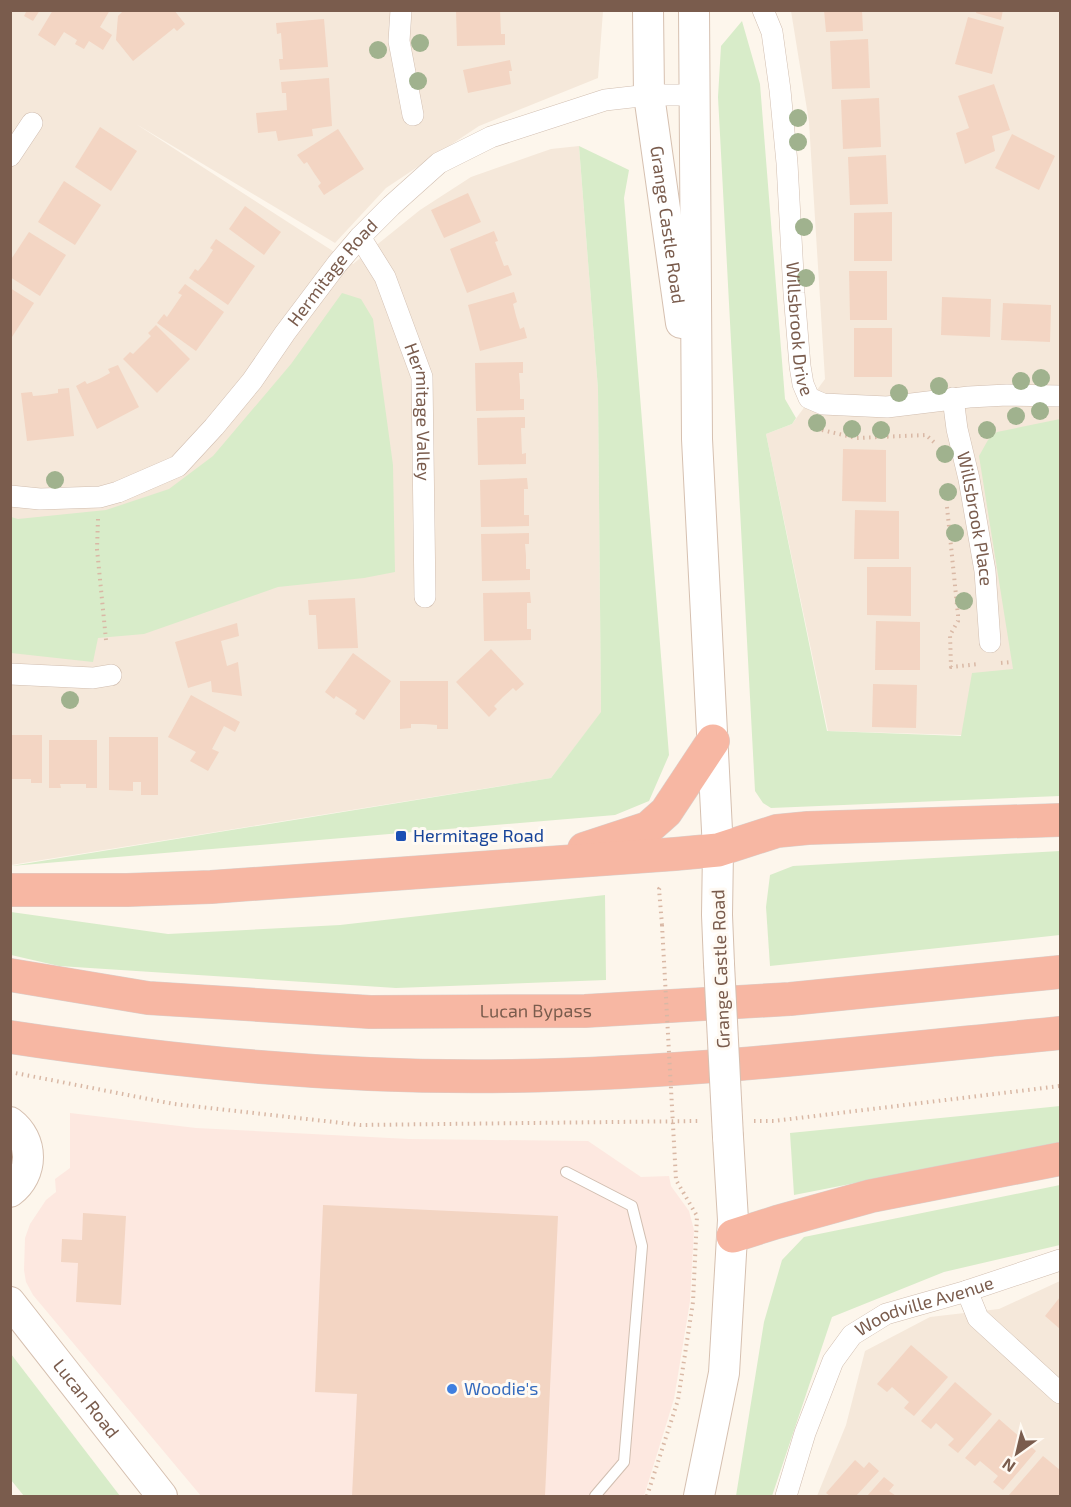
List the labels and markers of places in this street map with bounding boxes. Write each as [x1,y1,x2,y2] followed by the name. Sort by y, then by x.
[413,824,544,846] place label: Hermitage Road
[394,829,408,843] marker: Hermitage Road
[464,1377,538,1399] place label: Woodie's
[445,1382,459,1396] marker: Woodie's

